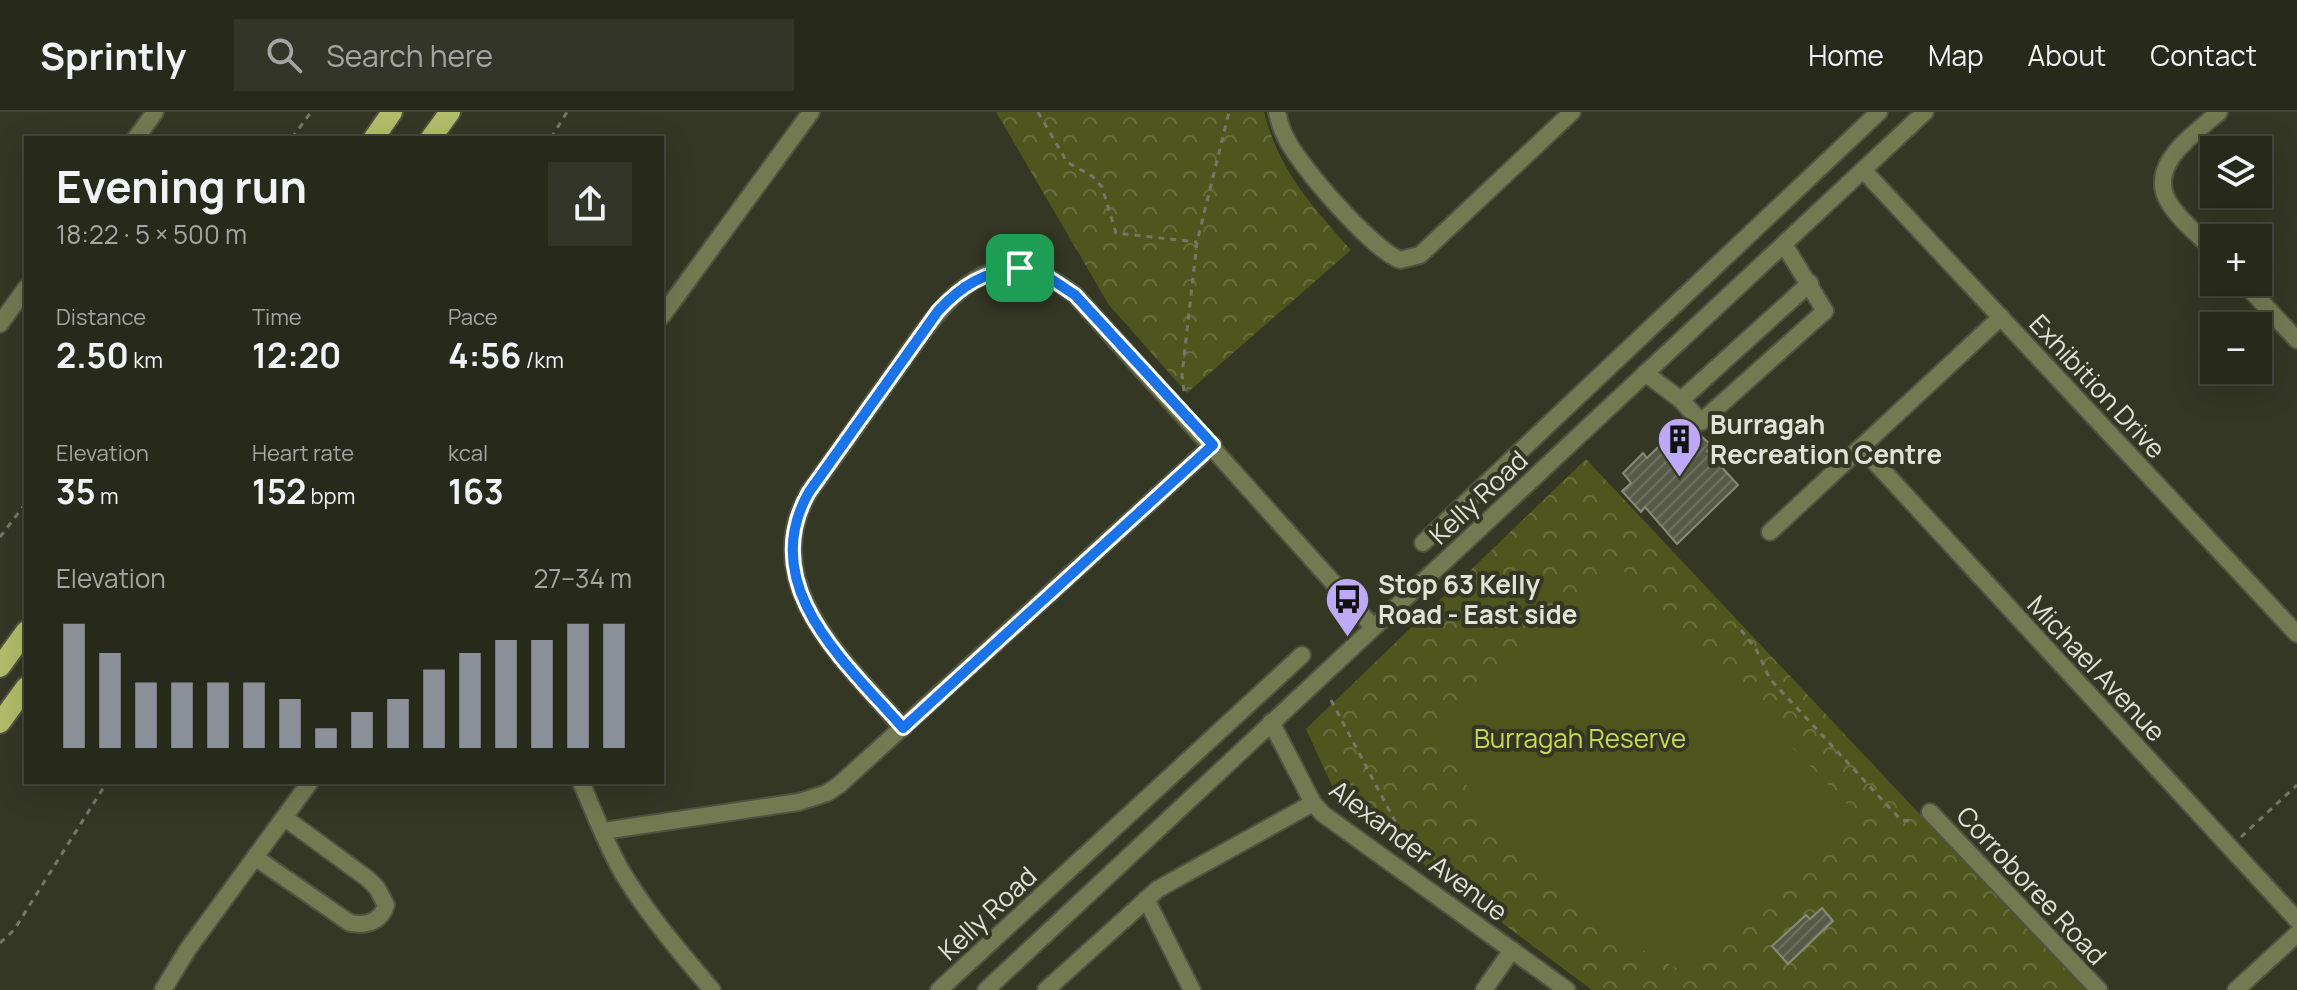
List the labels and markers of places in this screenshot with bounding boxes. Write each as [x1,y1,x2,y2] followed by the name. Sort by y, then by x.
[986,234,1054,302] pin
[1710,406,1942,472] place label: Burragah Recreation Centre
[1655,415,1703,478] building icon: Burragah Recreation Centre
[1378,566,1577,632] place label: Stop 63 Kelly Road - East side
[1323,575,1371,638] bus stop icon: Stop 63 Kelly Road - East side

